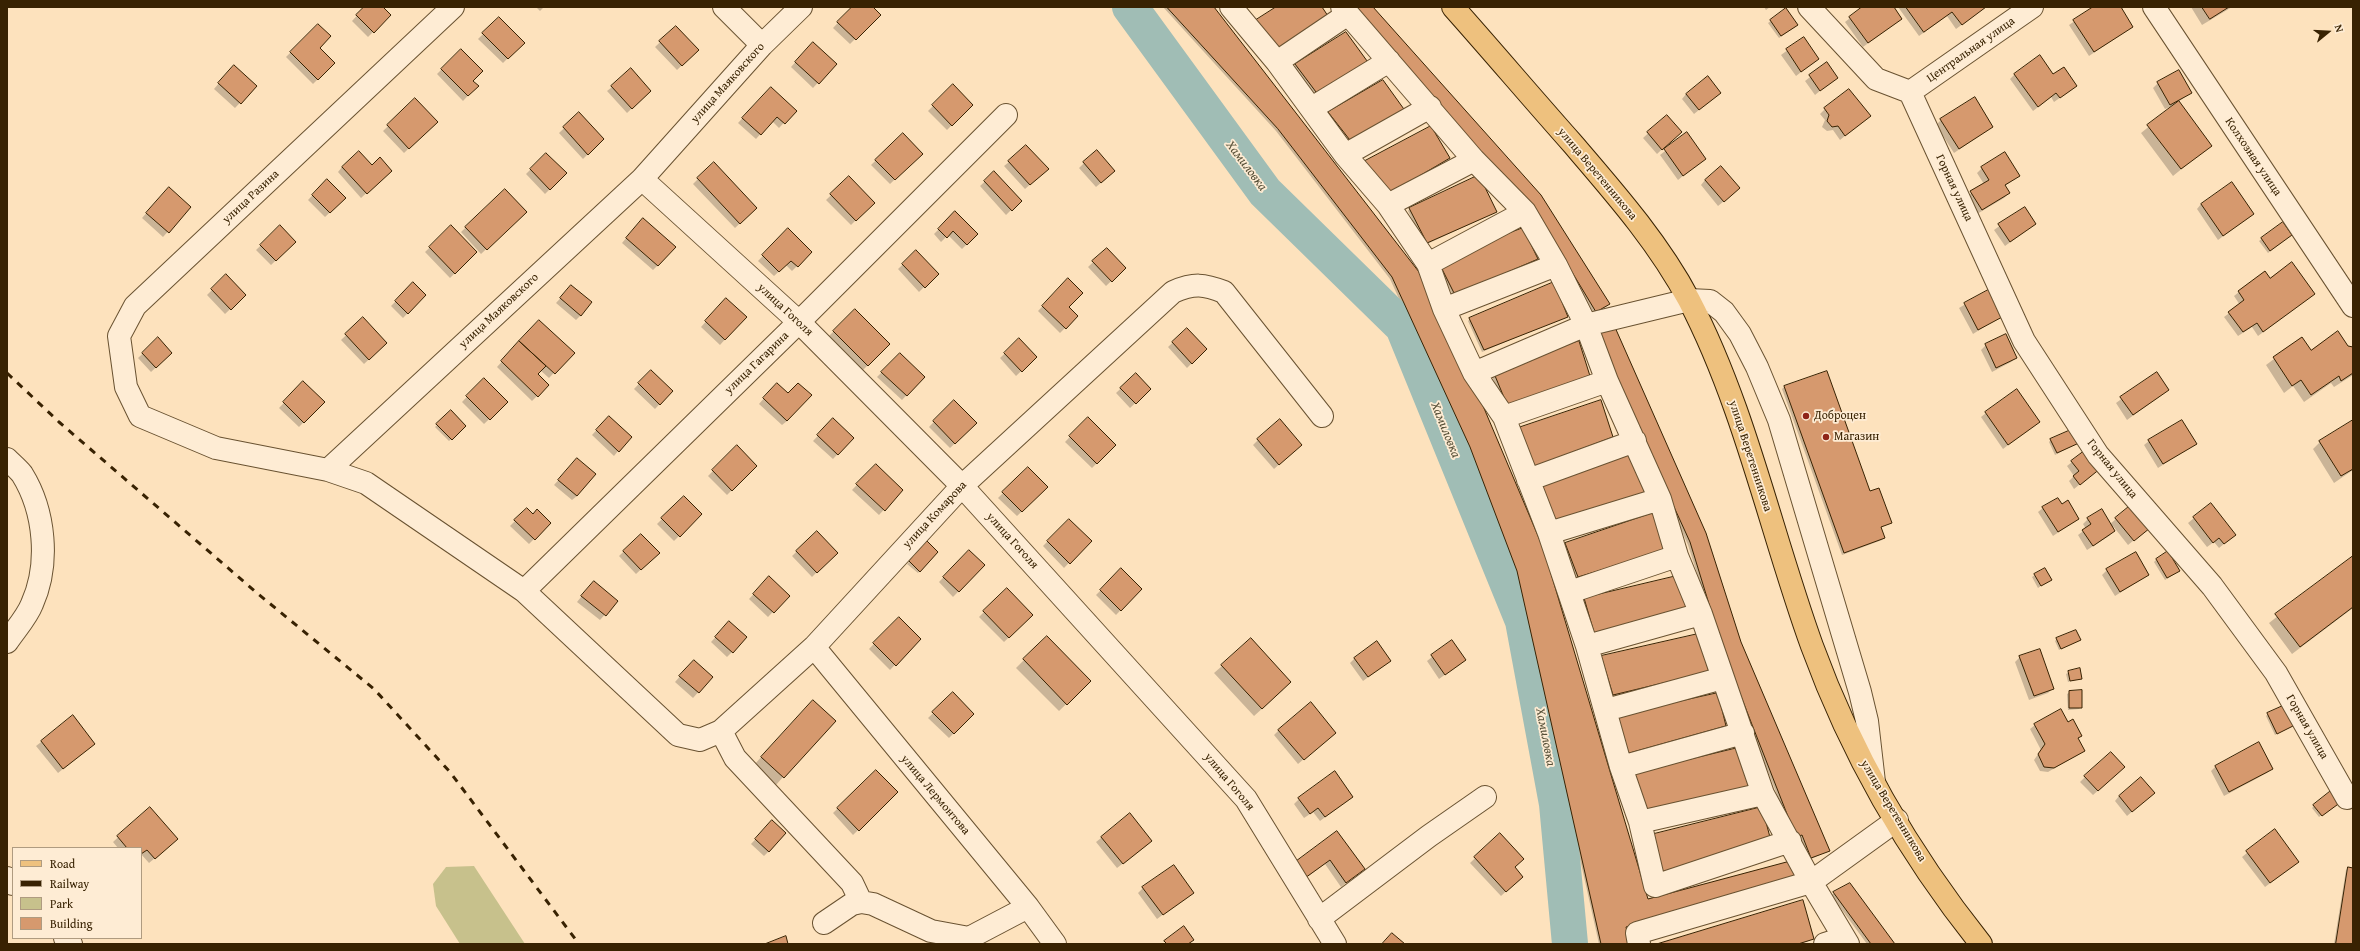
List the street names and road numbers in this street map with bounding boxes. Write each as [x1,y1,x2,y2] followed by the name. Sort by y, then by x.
[1924,14,2018,86] street label: Центральная улица
[688,40,768,126] street label: улица Маяковского
[2221,115,2285,199] street label: Колхозная улица
[1554,125,1640,223] street label: улица Веретенникова
[1932,152,1976,224] street label: Горная улица
[220,167,282,227] street label: улица Разина
[456,270,542,352] street label: улица Маяковского
[754,281,816,339] street label: улица Гоголя
[722,329,792,397] street label: улица Гагарина
[1725,399,1775,513] street label: улица Веретенникова
[2084,436,2140,502] street label: Горная улица
[900,478,970,552] street label: улица Комарова
[983,510,1041,572] street label: улица Гоголя
[2283,692,2331,762] street label: Горная улица
[1201,750,1257,814] street label: улица Гоголя
[897,752,973,838] street label: улица Лермонтова
[1857,758,1929,864] street label: улица Веретенникова

